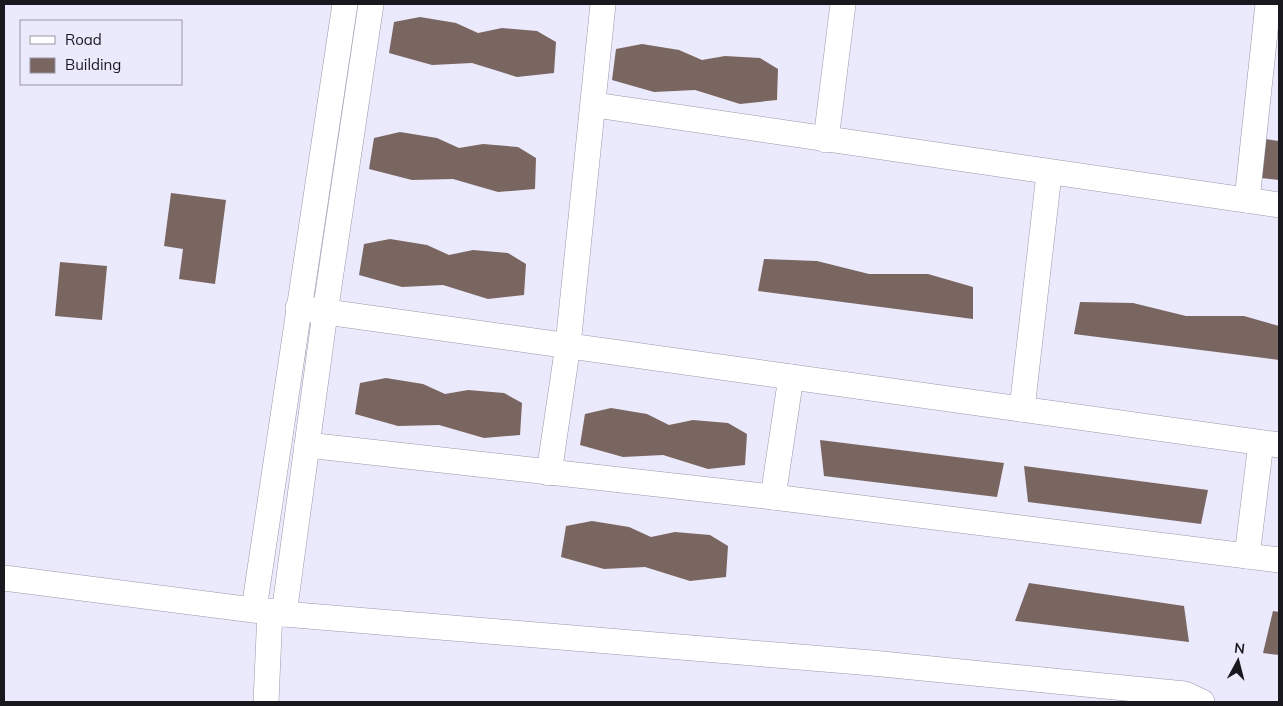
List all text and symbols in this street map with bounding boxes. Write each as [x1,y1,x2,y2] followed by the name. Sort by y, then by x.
[20,20,182,85] legend
[65,30,102,49] text: Road
[65,55,121,74] text: Building
[1213,636,1263,686] north arrow
[1233,639,1246,658] text: N

